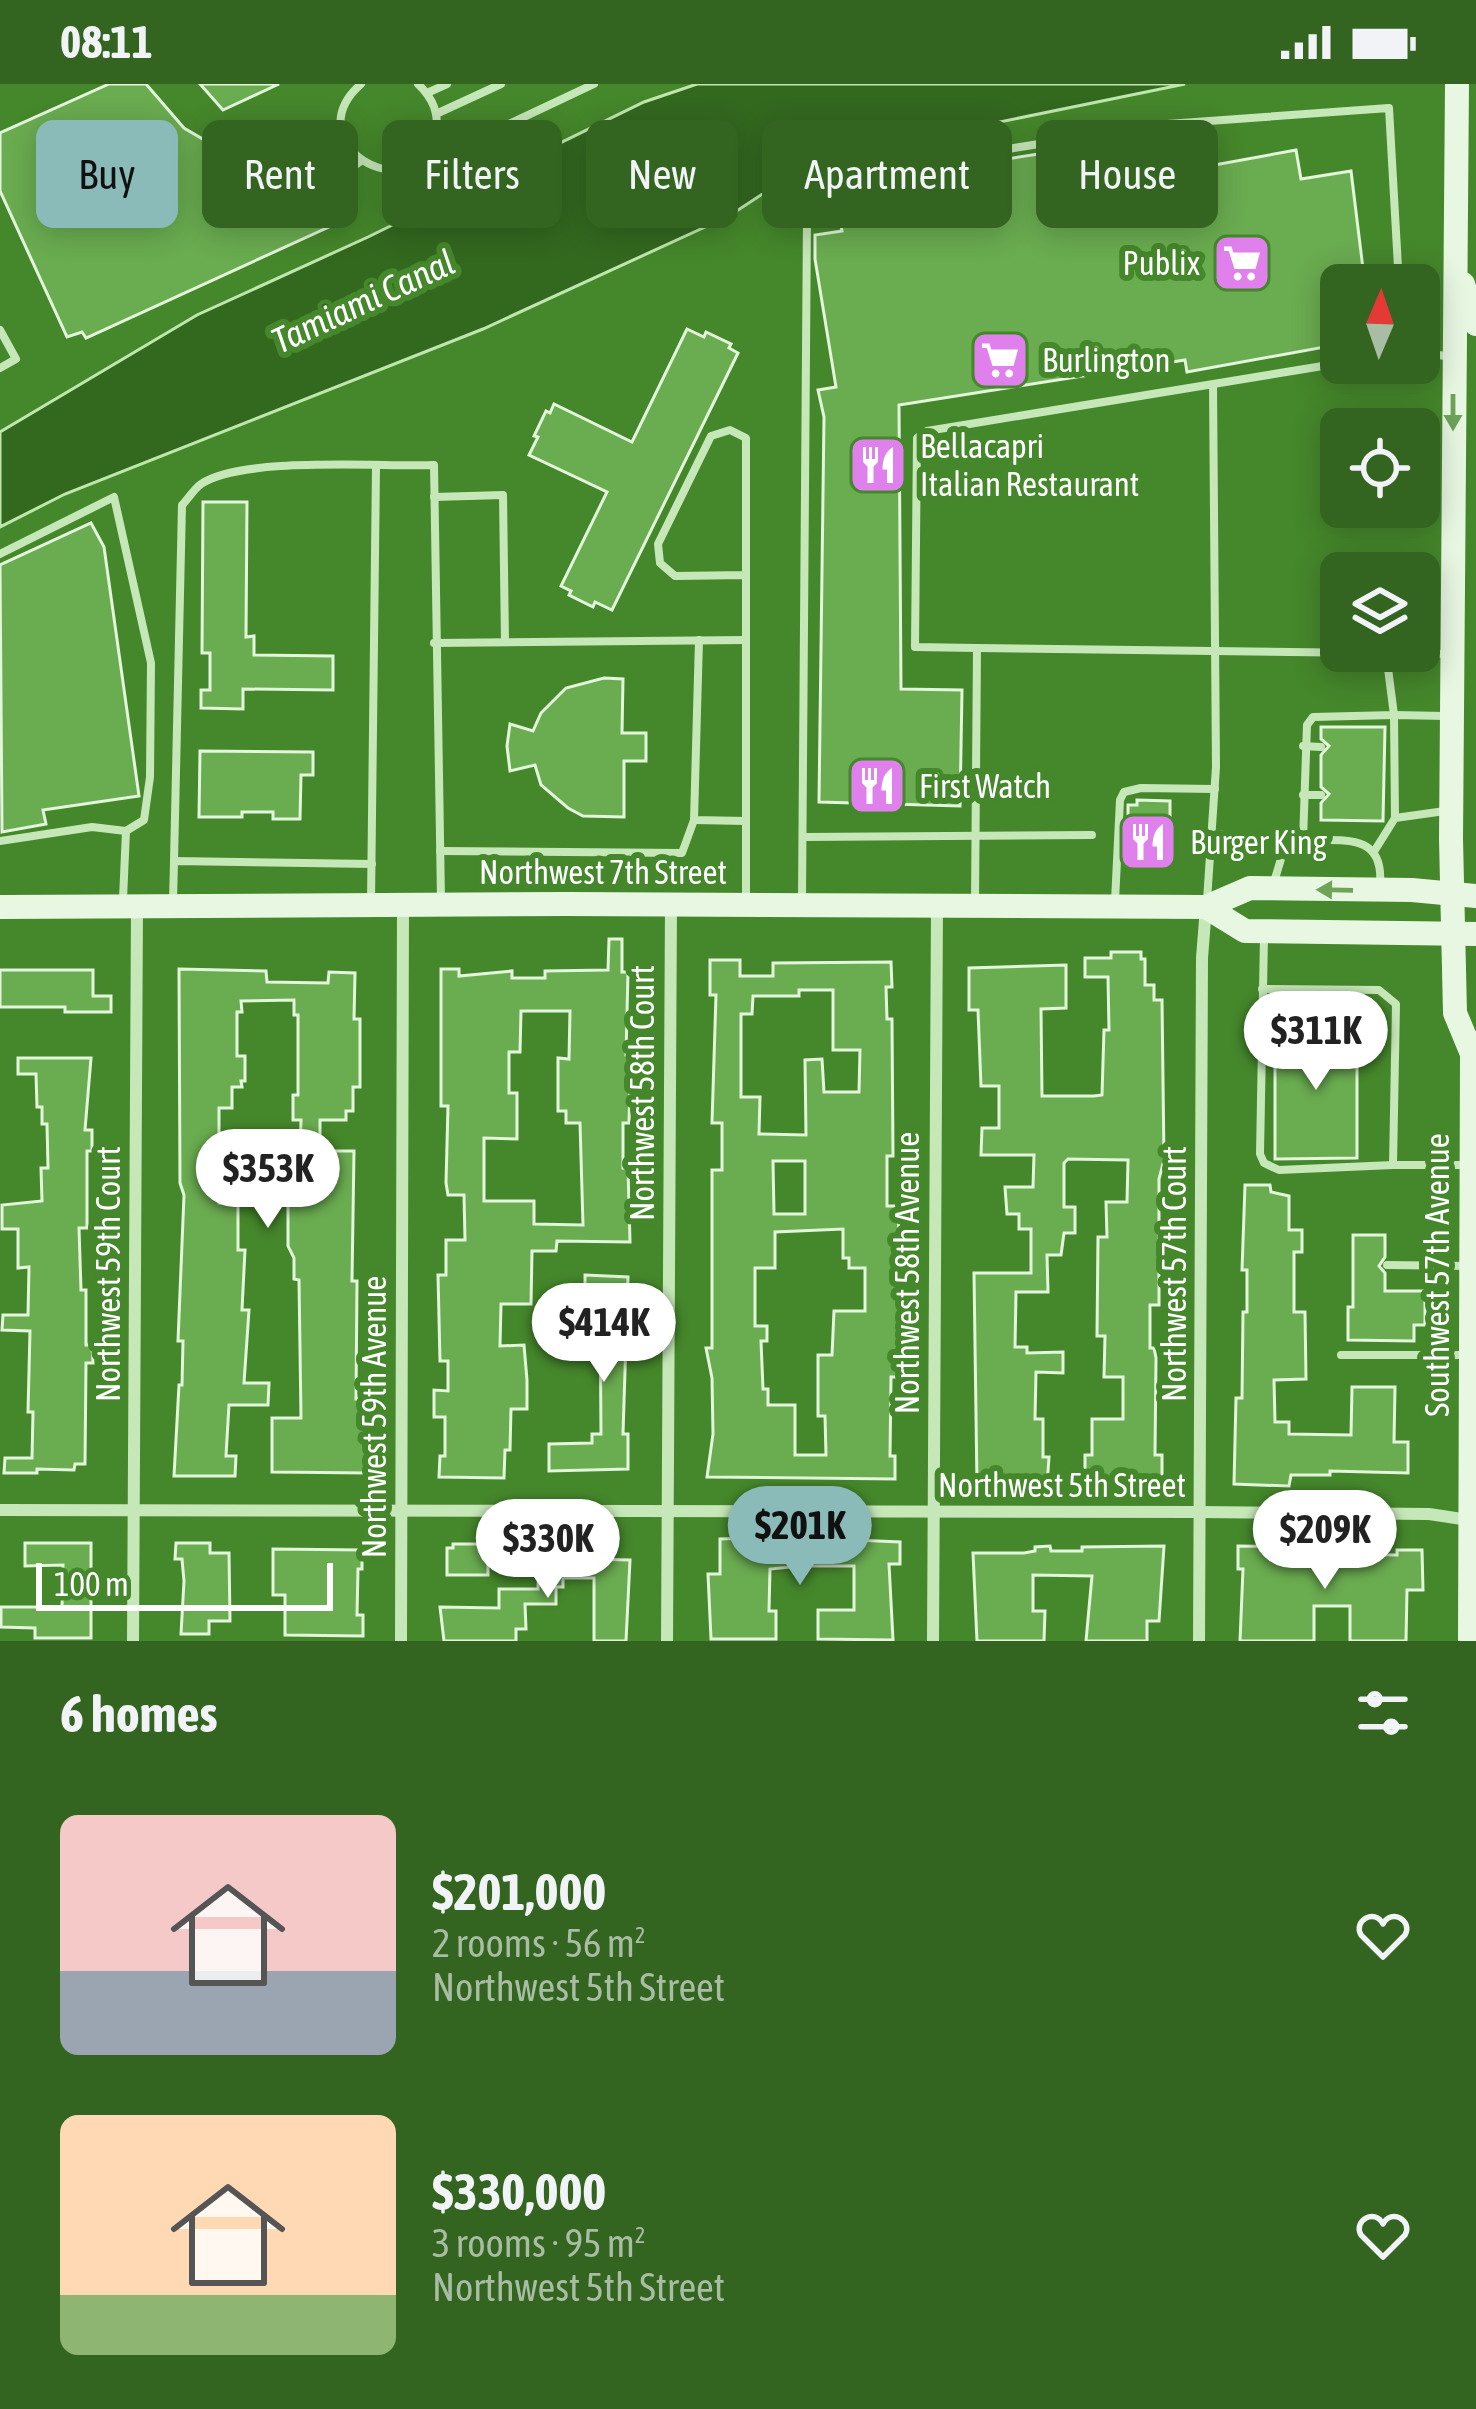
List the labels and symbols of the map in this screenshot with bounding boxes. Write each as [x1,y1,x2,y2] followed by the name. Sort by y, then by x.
[1211,232,1273,294] supermarket icon: Publix
[265,240,461,362] water label: Tamiami Canal
[1123,244,1200,282] place label: Publix
[1320,264,1440,384] north arrow
[969,329,1031,391] supermarket icon: Burlington
[1042,341,1171,379] place label: Burlington
[1443,394,1463,432] one-way arrow
[920,427,1139,503] place label: Bellacapri Italian Restaurant
[847,434,909,496] restaurant icon: Bellacapri Italian Restaurant
[846,755,908,817] restaurant icon: First Watch
[919,767,1051,805] place label: First Watch
[1117,811,1179,873] restaurant icon: Burger King
[1190,823,1328,861] place label: Burger King
[479,853,727,891] street label: Northwest 7th Street
[1315,880,1353,899] one-way arrow
[623,965,661,1221] street label: Northwest 58th Court
[1232,991,1400,1093] pin: $311K
[184,1129,352,1231] pin: $353K
[888,1132,926,1414] street label: Northwest 58th Avenue
[1418,1133,1456,1417] street label: Southwest 57th Avenue
[89,1146,127,1402] street label: Northwest 59th Court
[1155,1146,1193,1402] street label: Northwest 57th Court
[355,1276,393,1558] street label: Northwest 59th Avenue
[520,1283,688,1385] pin: $414K
[938,1466,1186,1504] street label: Northwest 5th Street
[716,1486,884,1588] pin: $201K
[1241,1490,1409,1592] pin: $209K
[464,1499,632,1601] pin: $330K
[36,1557,333,1610] scale bar

